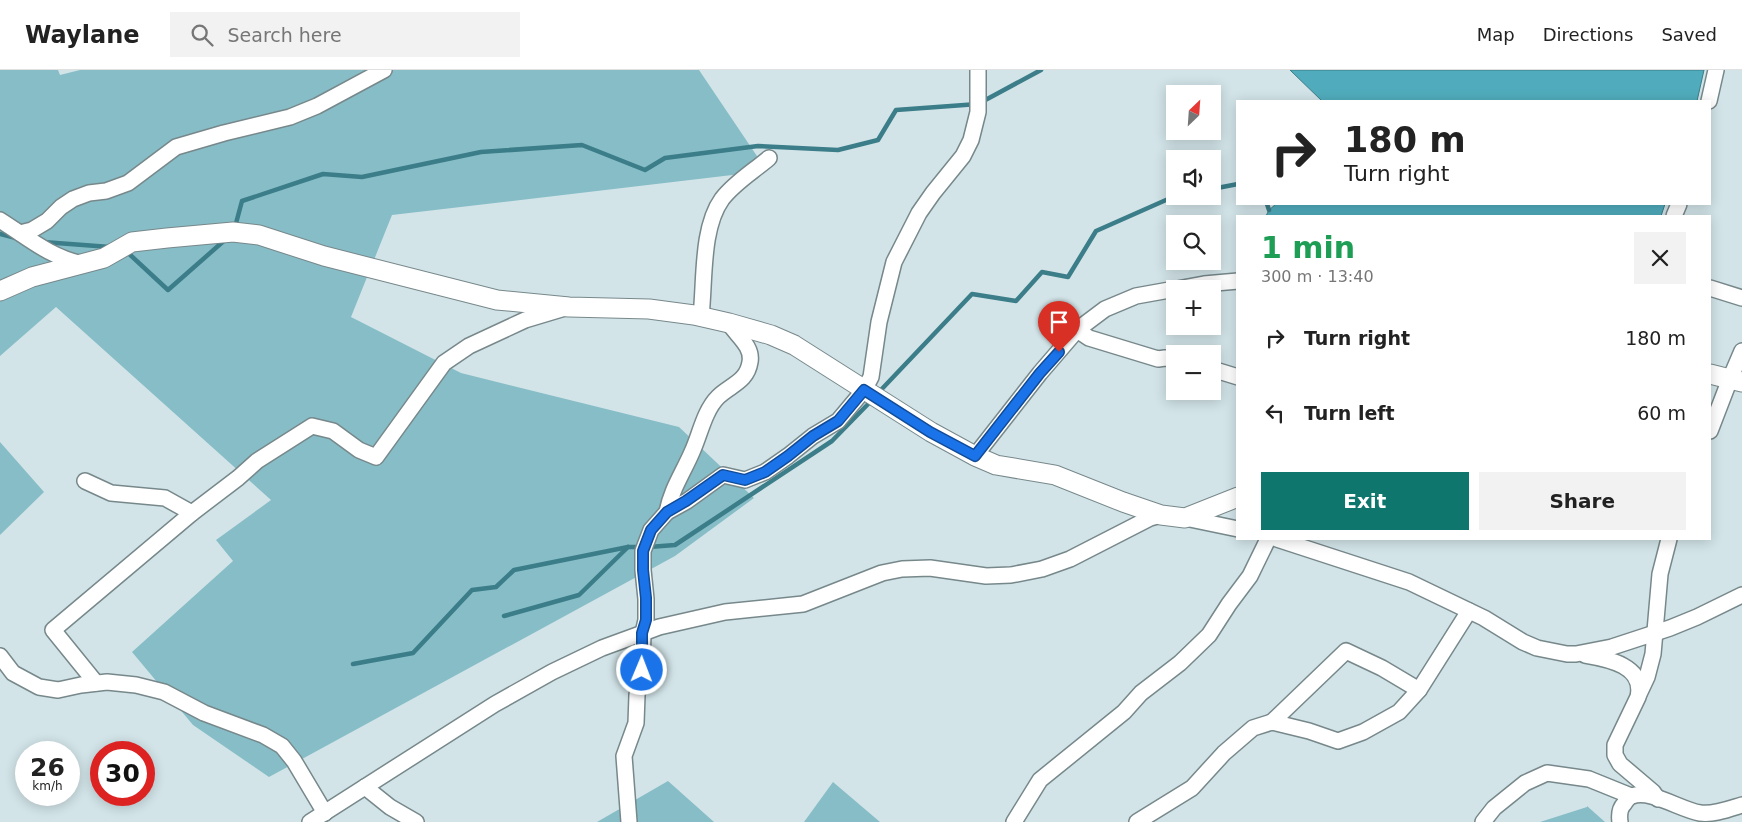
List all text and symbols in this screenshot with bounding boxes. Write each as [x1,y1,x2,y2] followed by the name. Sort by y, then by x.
[170,12,520,57] search box
[25,21,140,49] text: Waylane
[188,21,216,49] icon: search
[228,24,342,46] text: Search here
[1477,24,1515,45] text: Map
[1543,24,1633,45] text: Directions
[1661,24,1717,45] text: Saved
[1166,85,1221,140] north arrow
[1166,85,1221,400] map controls
[1261,120,1326,185] icon: right
[1344,120,1466,160] text: 180 m
[1166,150,1221,205] button: sound
[1344,161,1449,186] text: Turn right
[1166,215,1221,270] button: search
[1261,230,1355,265] text: 1 min
[1634,232,1686,284] button: close
[1261,267,1374,286] text: 300 m · 13:40
[1166,280,1221,335] button: +
[1038,301,1080,352] pin
[1045,308,1073,336] icon: arrive
[1261,324,1289,352] icon: right
[1304,327,1410,349] text: Turn right
[1625,327,1686,349] text: 180 m
[1166,345,1221,400] button: −
[1261,399,1289,427] icon: left
[1304,402,1395,424] text: Turn left
[1637,402,1686,424] text: 60 m
[1261,472,1469,530] button: Exit
[1479,472,1686,530] button: Share
[615,643,667,695] position arrow
[90,741,155,806] speed limit sign: 30
[30,753,65,782] text: 26
[32,779,63,793] text: km/h

